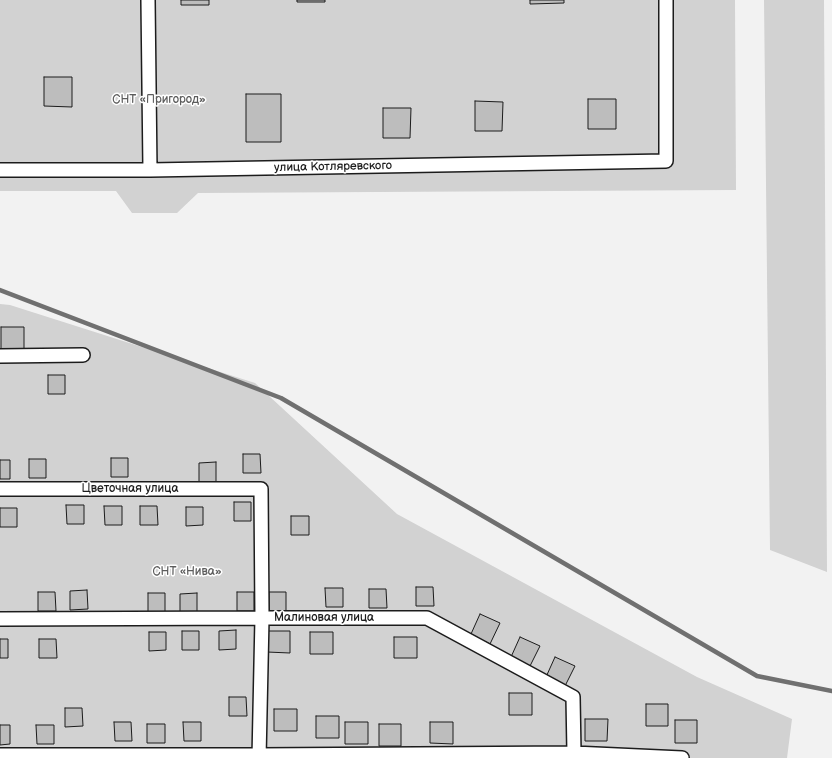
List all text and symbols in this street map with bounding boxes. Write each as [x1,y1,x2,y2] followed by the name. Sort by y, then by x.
[112,93,206,107] park label: СНТ «Пригород»
[274,159,392,175] street label: улица Котляревского
[82,482,178,496] street label: Цветочная улица
[152,565,222,579] park label: СНТ «Нива»
[274,611,374,625] street label: Малиновая улица

